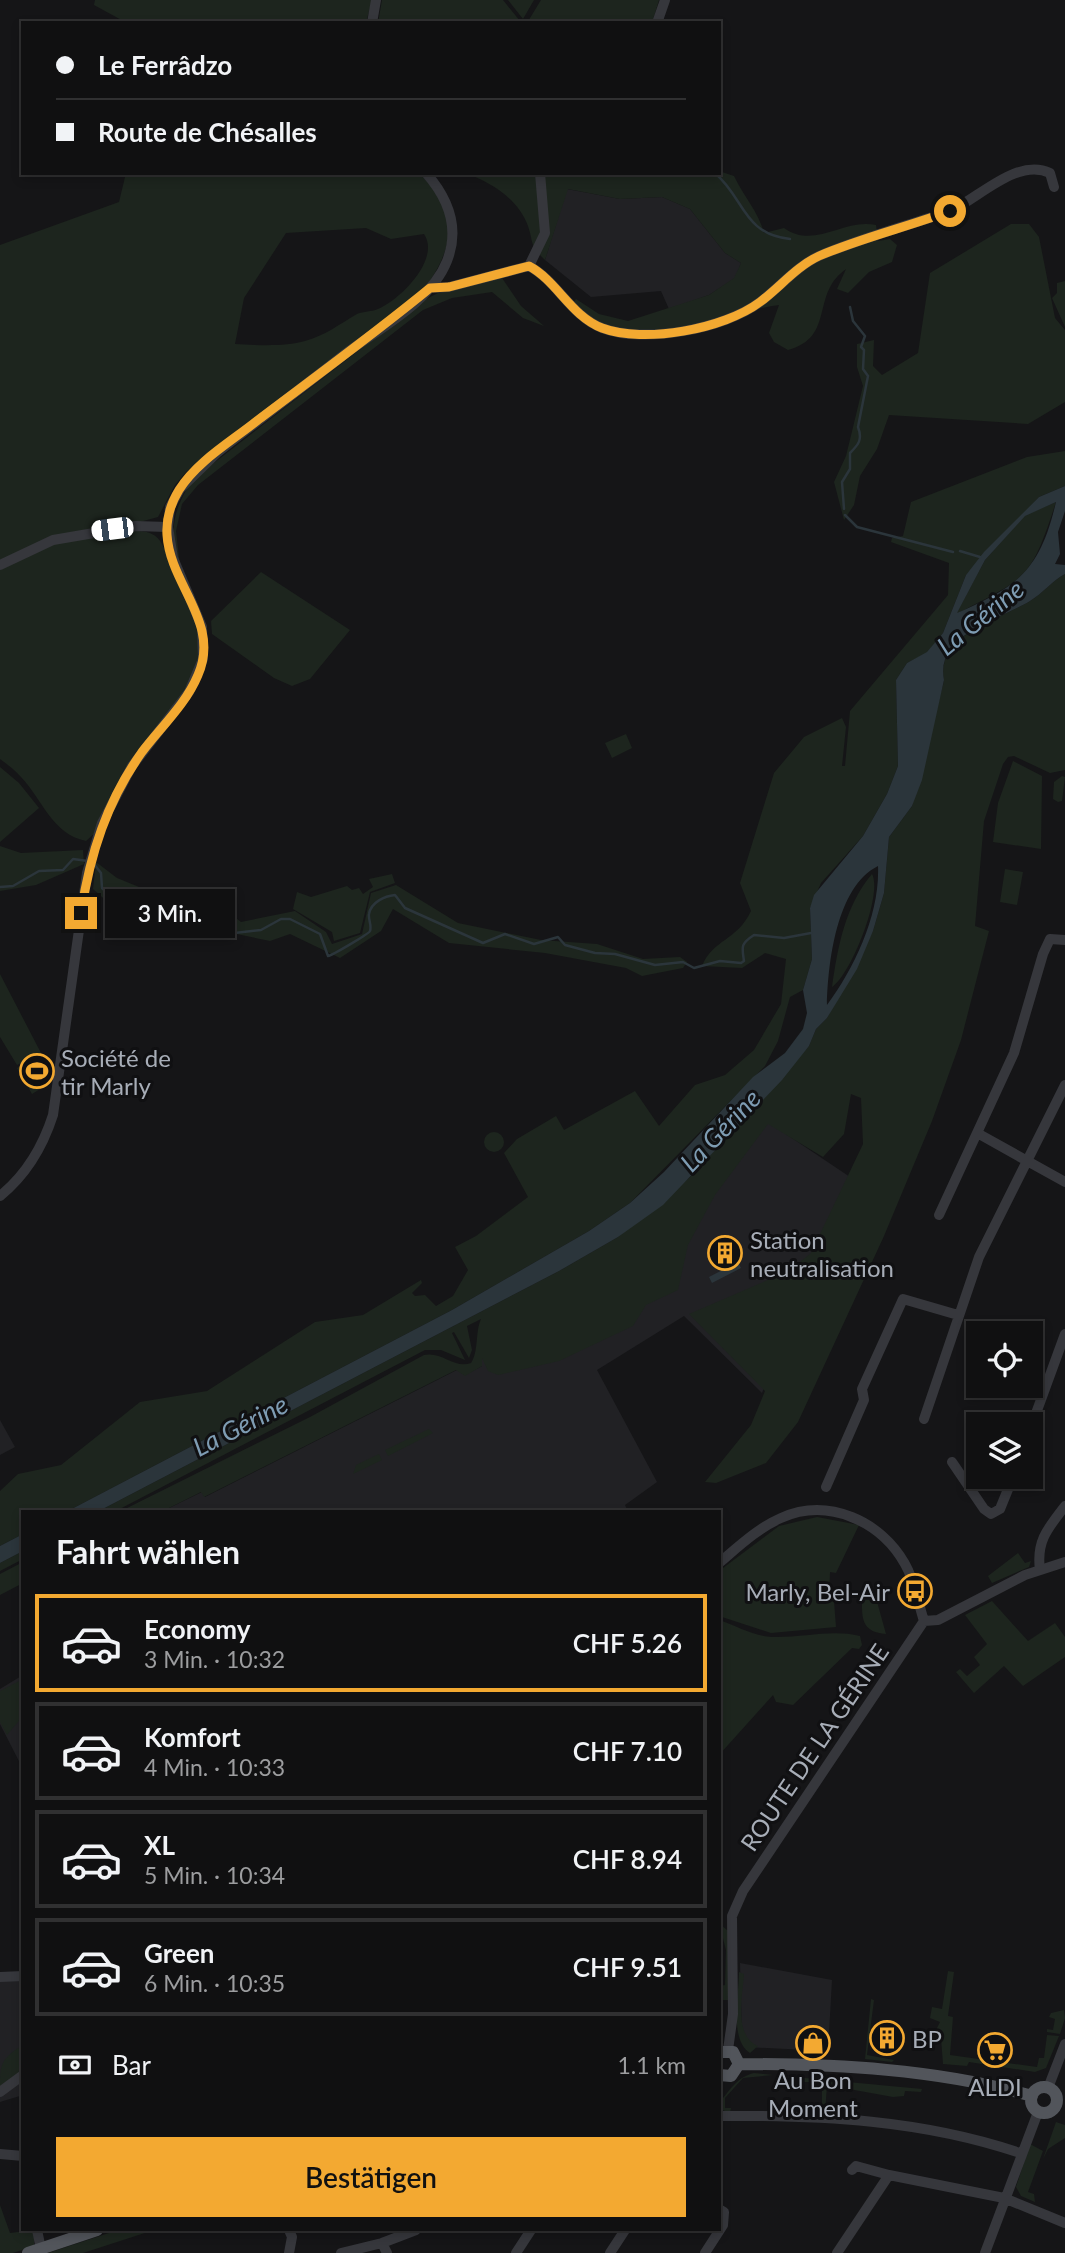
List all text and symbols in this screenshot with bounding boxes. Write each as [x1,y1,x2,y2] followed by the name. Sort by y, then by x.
[98,49,232,81] text: Le Ferrâdzo
[98,116,317,148] text: Route de Chésalles
[934,195,966,227] route start
[90,516,135,542] car
[930,572,1030,662] water label: La Gérine
[106,888,235,937] callout: 3 Min.
[65,897,97,929] route end
[138,899,202,927] text: 3 Min.
[61,1043,171,1100] place label: Société de tir Marly
[18,1052,56,1090] sports icon: Société de tir Marly
[673,1082,767,1178] water label: La Gérine
[750,1225,894,1282] place label: Station neutralisation
[706,1234,744,1272] building icon: Station neutralisation
[966,1321,1043,1489] map controls
[966,1321,1043,1398] button: locate
[187,1388,293,1462] water label: La Gérine
[966,1412,1043,1489] button: layers
[56,1532,240,1571] text: Fahrt wählen
[896,1572,934,1610] bus stop icon: Marly, Bel-Air
[745,1577,890,1606] place label: Marly, Bel-Air
[60,1612,123,1675] icon: car
[144,1613,250,1645] text: Economy
[573,1627,682,1659] text: CHF 5.26
[734,1638,894,1856] street label: ROUTE DE LA GÉRINE
[144,1645,285,1673] text: 3 Min. · 10:32
[60,1720,123,1783] icon: car
[144,1721,241,1753] text: Komfort
[573,1735,682,1767] text: CHF 7.10
[144,1753,285,1781] text: 4 Min. · 10:33
[60,1828,123,1891] icon: car
[144,1829,175,1861] text: XL
[573,1843,682,1875] text: CHF 8.94
[144,1861,285,1889] text: 5 Min. · 10:34
[60,1936,123,1999] icon: car
[144,1937,214,1969] text: Green
[573,1951,682,1983] text: CHF 9.51
[144,1969,285,1997] text: 6 Min. · 10:35
[868,2019,906,2057] building icon: BP
[794,2024,832,2062] shop icon: Au Bon Moment
[912,2024,942,2053] place label: BP
[976,2031,1014,2069] supermarket icon: ALDI
[56,2046,94,2084] icon: cash
[112,2049,151,2081] text: Bar
[617,2051,686,2079] text: 1.1 km
[768,2065,858,2122] place label: Au Bon Moment
[968,2072,1022,2101] place label: ALDI
[56,2137,686,2217] button: Bestätigen

